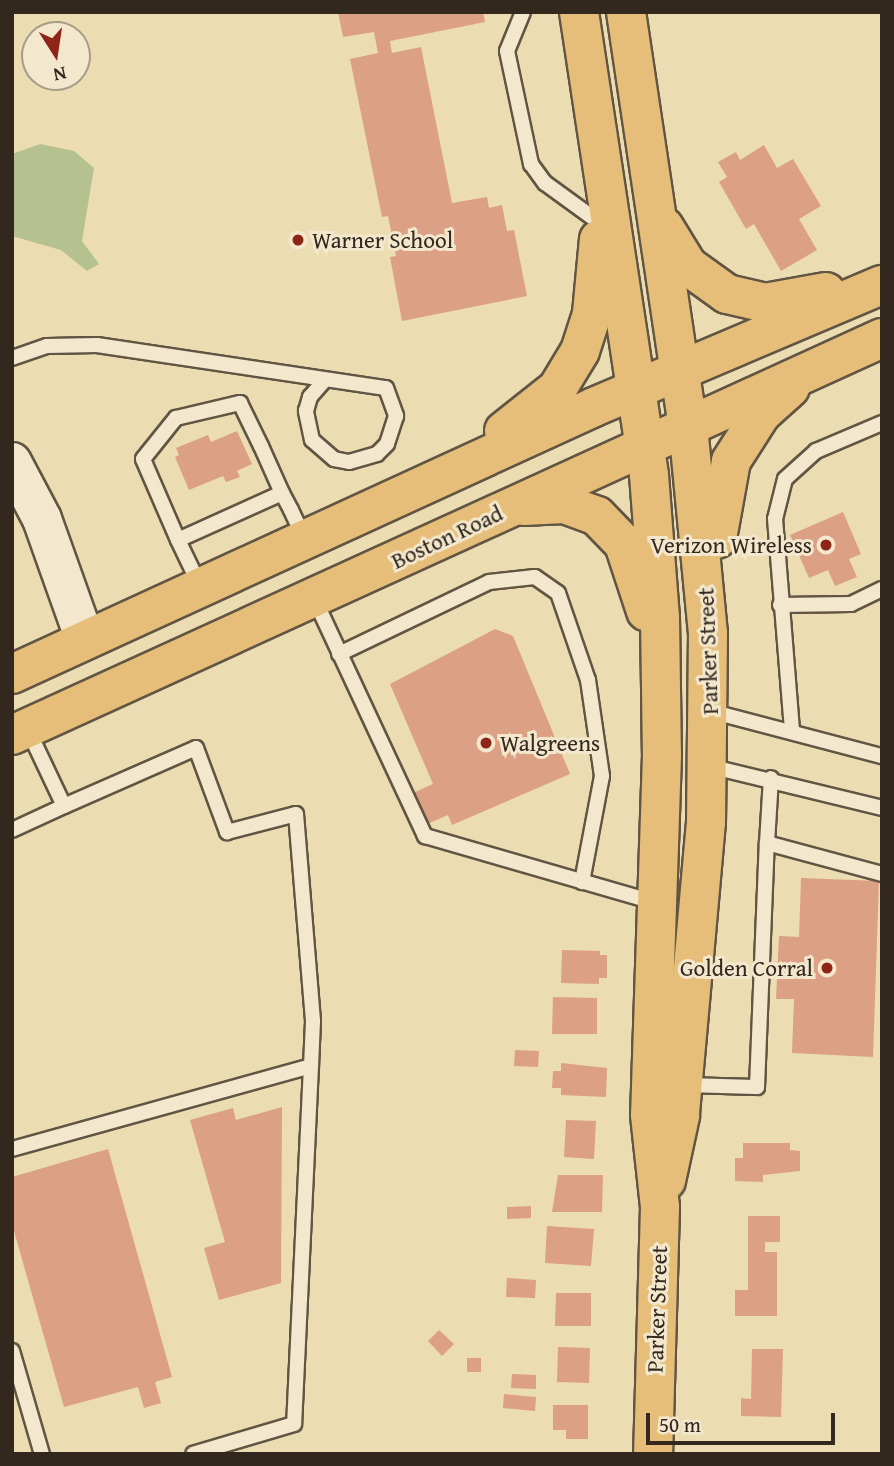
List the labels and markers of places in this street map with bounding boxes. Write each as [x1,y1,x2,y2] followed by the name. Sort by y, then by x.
[312,226,453,254] place label: Warner School
[290,232,306,248] marker: Warner School
[650,531,812,559] place label: Verizon Wireless
[818,537,834,553] marker: Verizon Wireless
[500,729,600,757] place label: Walgreens
[478,735,494,751] marker: Walgreens
[680,954,813,982] place label: Golden Corral
[819,960,835,976] marker: Golden Corral

